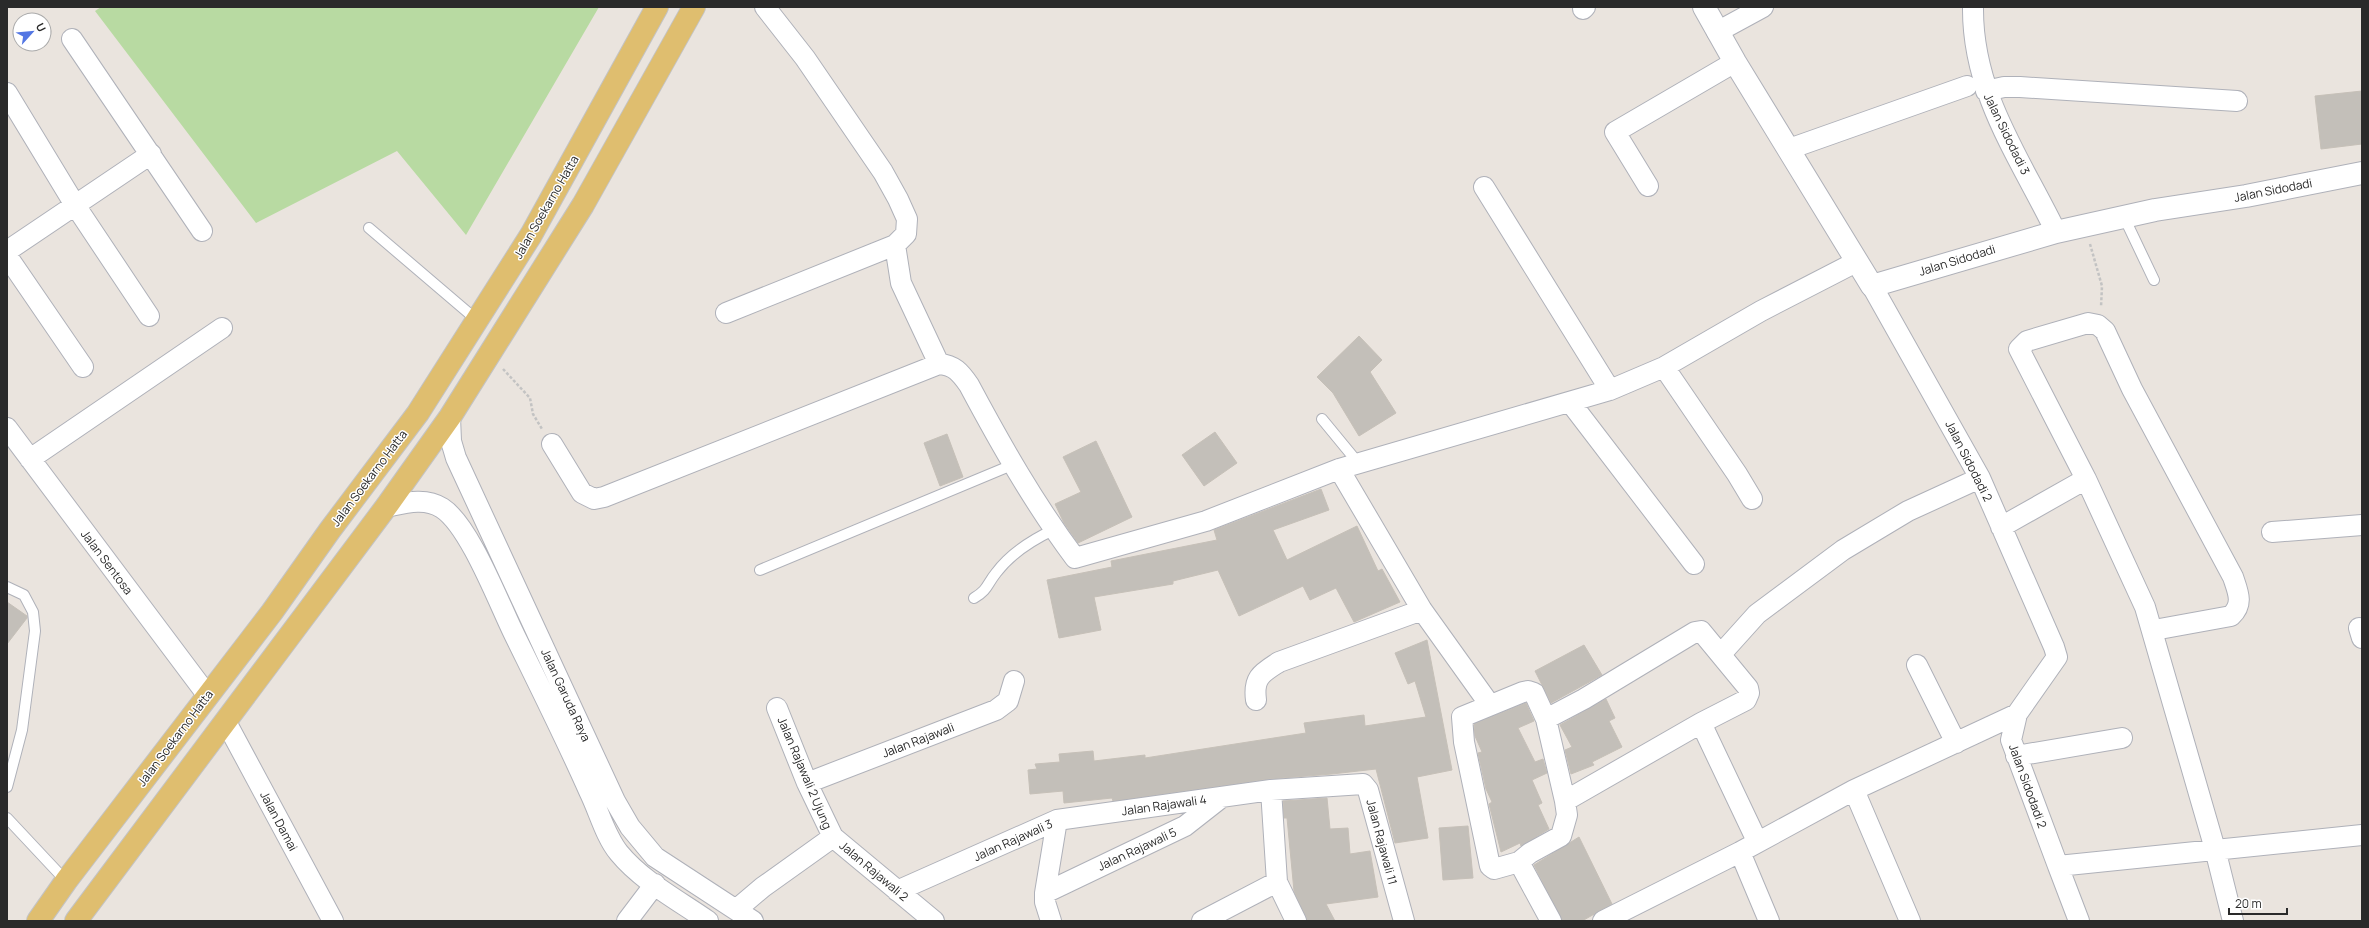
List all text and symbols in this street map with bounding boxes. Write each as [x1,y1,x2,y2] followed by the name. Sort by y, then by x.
[12,12,52,52] north arrow
[33,20,50,34] text: U
[1980,91,2034,177] street label: Jalan Sidodadi 3
[509,152,583,262] street label: Jalan Soekarno Hatta
[2232,174,2314,206] street label: Jalan Sidodadi
[1917,240,1997,280] street label: Jalan Sidodadi
[1941,418,1997,504] street label: Jalan Sidodadi 2
[327,426,411,530] street label: Jalan Soekarno Hatta
[77,526,137,598] street label: Jalan Sentosa
[537,646,595,744] street label: Jalan Garuda Raya
[133,686,217,790] street label: Jalan Soekarno Hatta
[774,714,836,832] street label: Jalan Rajawali 2 Ujung
[879,718,957,762] street label: Jalan Rajawali
[2005,741,2051,831] street label: Jalan Sidodadi 2
[256,788,302,854] street label: Jalan Damai
[1120,791,1208,819] street label: Jalan Rajawali 4
[1362,797,1402,887] street label: Jalan Rajawali 11
[971,815,1055,865] street label: Jalan Rajawali 3
[1095,823,1179,875] street label: Jalan Rajawali 5
[836,837,912,905] street label: Jalan Rajawali 2
[2229,890,2287,916] scale bar
[2235,895,2262,912] text: 20 m

